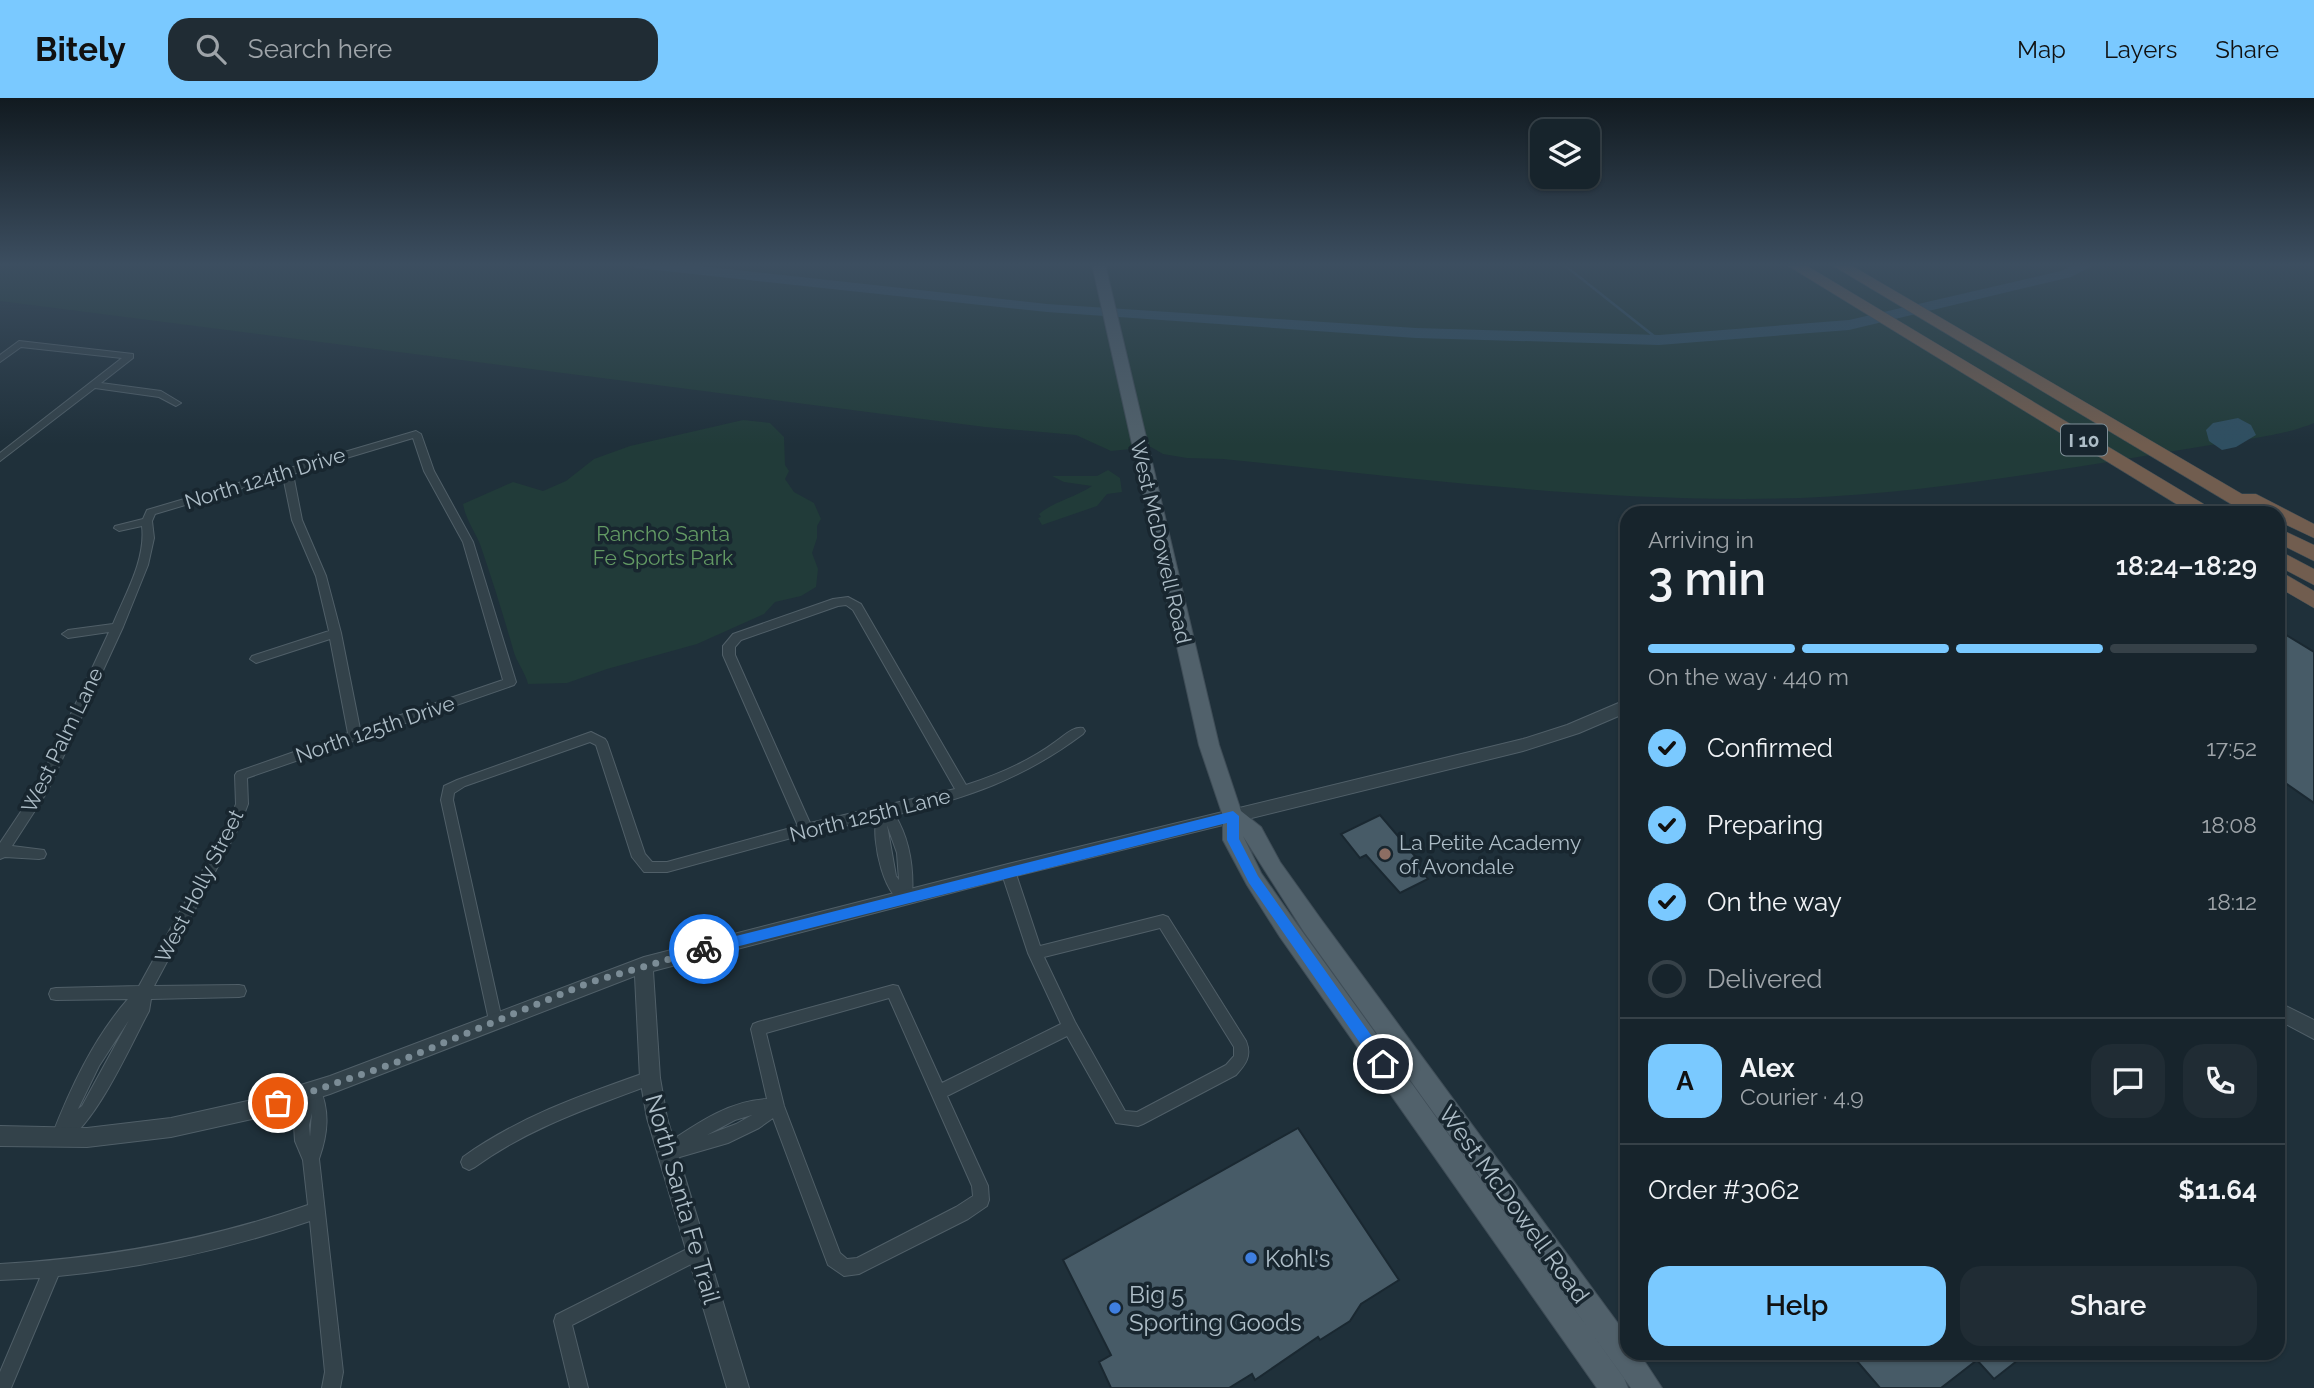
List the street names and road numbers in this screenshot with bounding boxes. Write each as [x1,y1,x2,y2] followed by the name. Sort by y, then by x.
[2061,424,2107,456] road number: I 10
[1125,438,1197,646] street label: West McDowell Road
[182,442,348,514] street label: North 124th Drive
[16,663,108,817] street label: West Palm Lane
[292,690,458,768] street label: North 125th Drive
[787,783,953,847] street label: North 125th Lane
[150,805,248,967] street label: West Holly Street
[639,1091,727,1308] street label: North Santa Fe Trail
[1432,1099,1596,1309] street label: West McDowell Road

